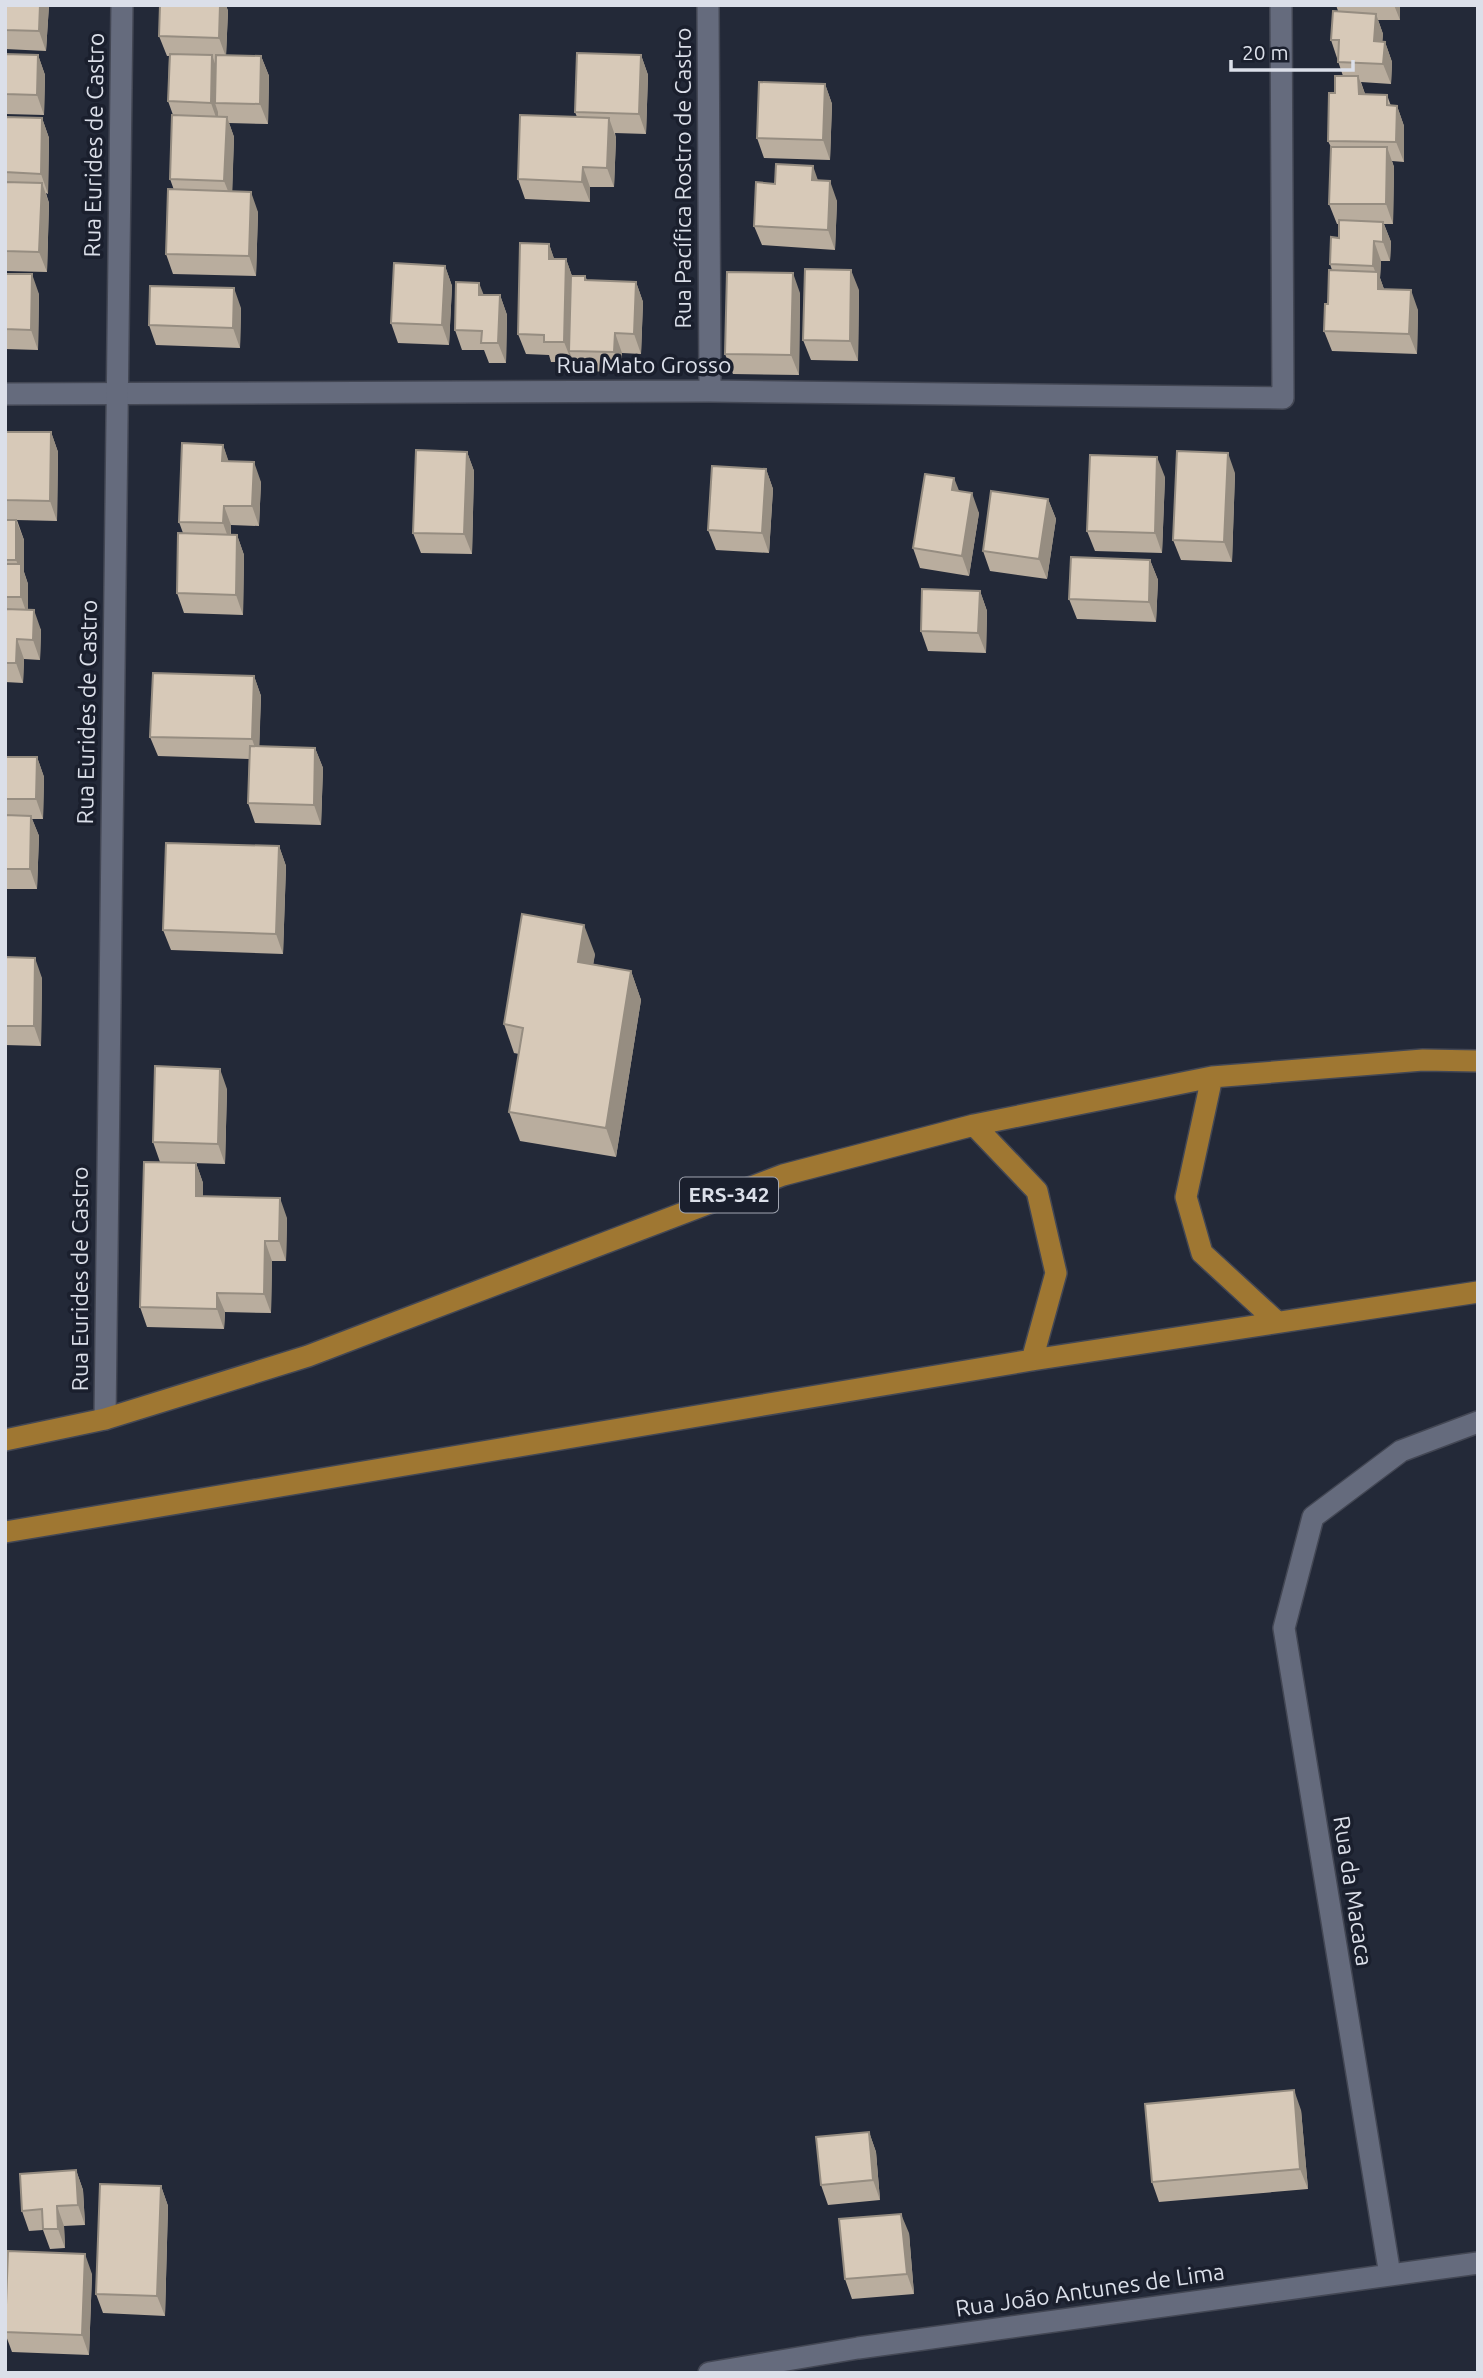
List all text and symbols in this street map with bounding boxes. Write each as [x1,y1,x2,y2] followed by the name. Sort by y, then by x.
[670,28,695,328] street label: Rua Pacífica Rostro de Castro
[1231,28,1354,72] scale bar
[79,32,108,258] street label: Rua Eurides de Castro
[1242,40,1289,64] text: 20 m
[557,352,731,377] street label: Rua Mato Grosso
[72,599,101,825] street label: Rua Eurides de Castro
[67,1167,92,1391] street label: Rua Eurides de Castro
[680,1178,778,1212] road number: ERS-342
[1329,1814,1378,1968] street label: Rua da Macaca
[954,2258,1226,2321] street label: Rua João Antunes de Lima

